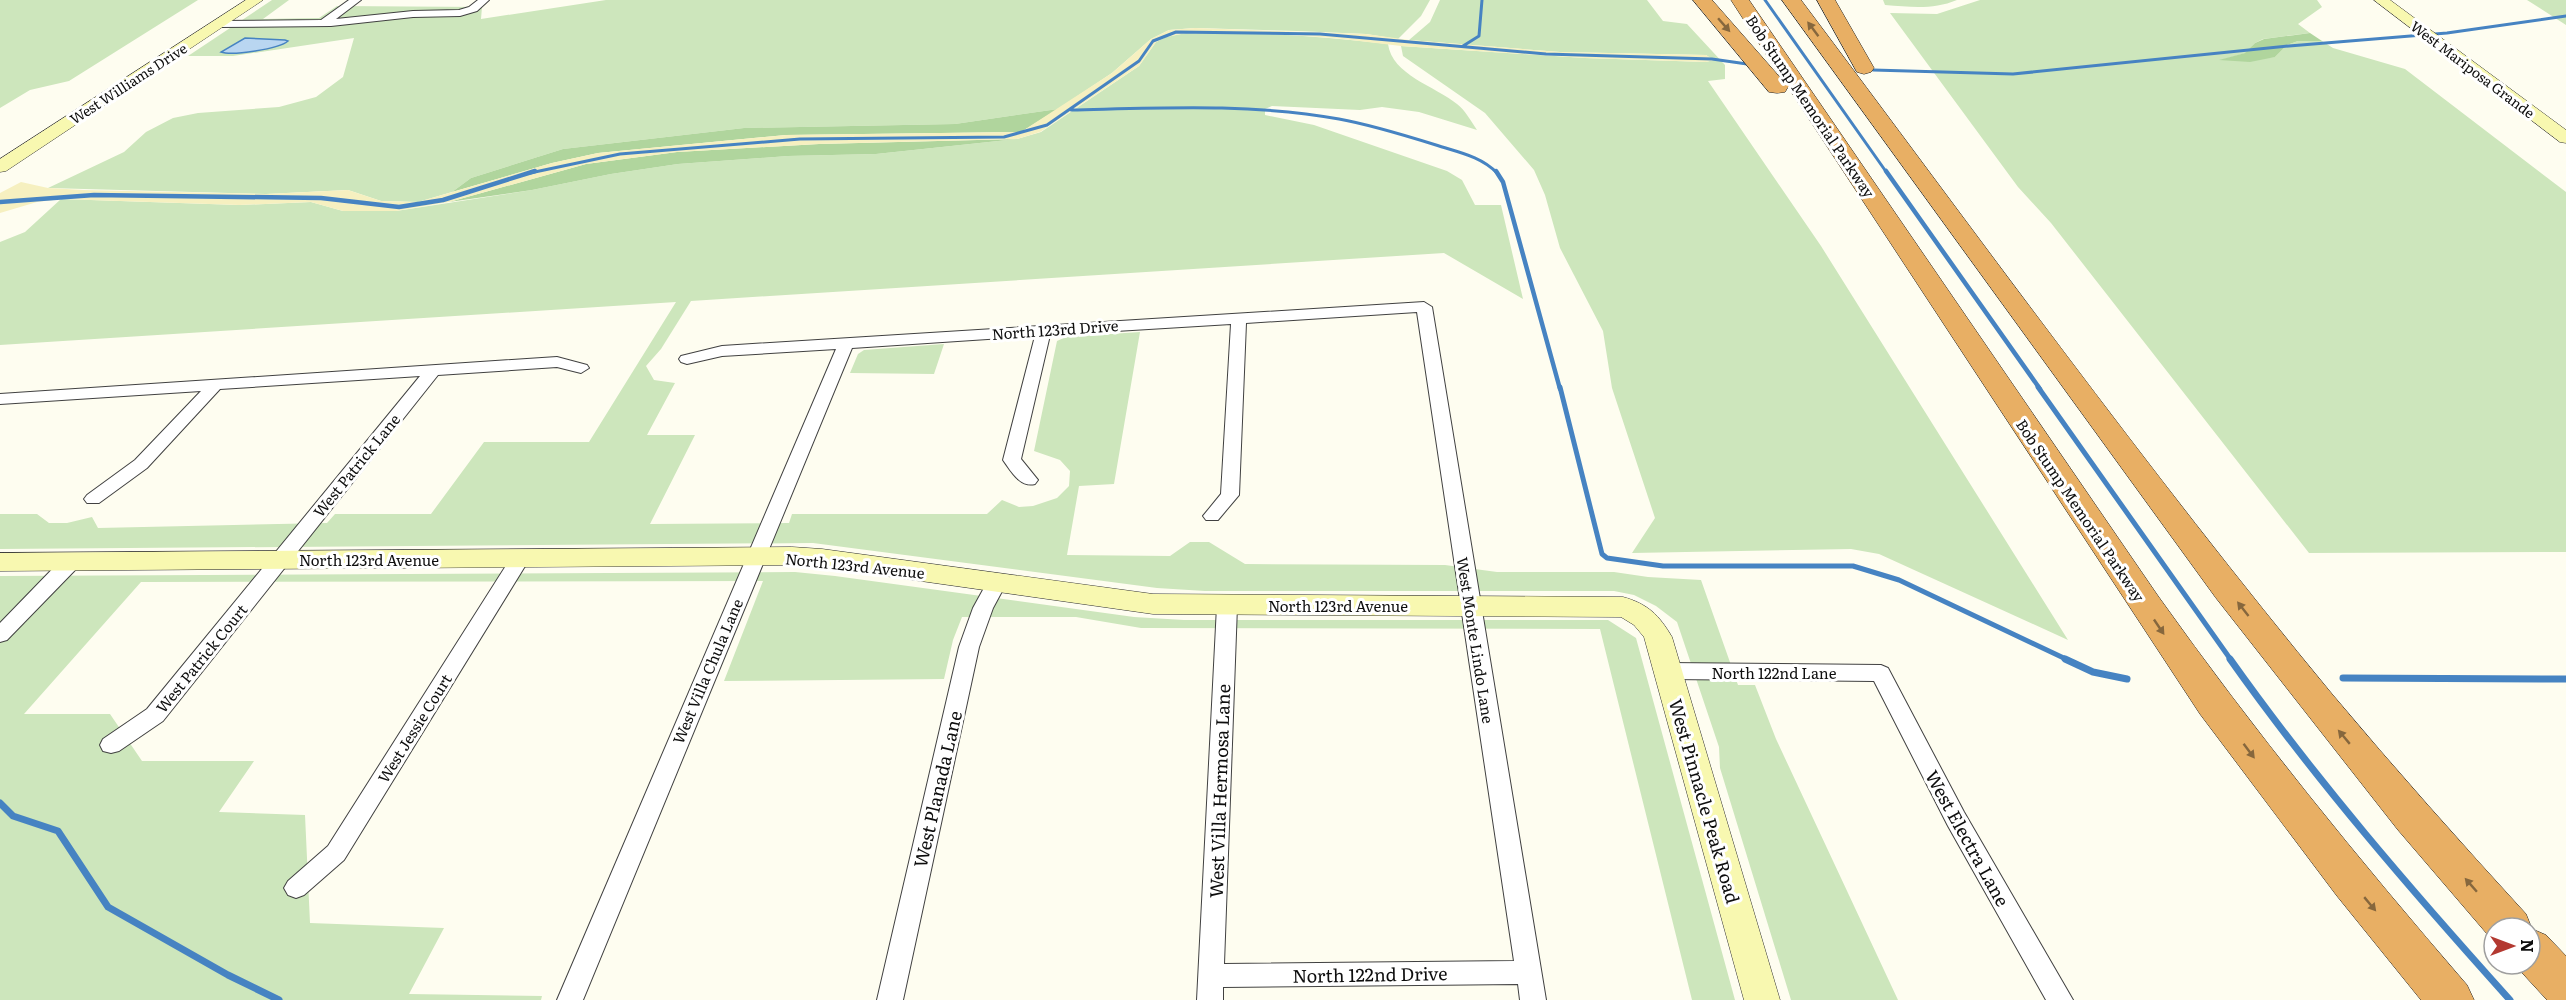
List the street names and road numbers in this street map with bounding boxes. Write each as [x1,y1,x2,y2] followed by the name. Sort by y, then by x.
[1741,10,1881,202] street label: Bob Stump Memorial Parkway
[2407,16,2539,122] street label: West Mariposa Grande
[65,38,191,128] street label: West Williams Drive
[991,313,1119,345] street label: North 123rd Drive
[307,408,405,522] street label: West Patrick Lane
[2011,414,2151,606] street label: Bob Stump Memorial Parkway
[784,546,926,584] street label: North 123rd Avenue
[299,548,439,571] street label: North 123rd Avenue
[1451,555,1501,725] street label: West Monte Lindo Lane
[1268,594,1408,617] street label: North 123rd Avenue
[666,595,748,747] street label: West Villa Chula Lane
[150,599,252,717] street label: West Patrick Court
[1712,661,1837,684] street label: North 122nd Lane
[371,669,457,787] street label: West Jessie Court
[1202,684,1236,898] street label: West Villa Hermosa Lane
[1663,695,1747,907] street label: West Pinnacle Peak Road
[906,708,968,870] street label: West Planada Lane
[1919,765,2017,911] street label: West Electra Lane
[1292,959,1448,989] street label: North 122nd Drive

